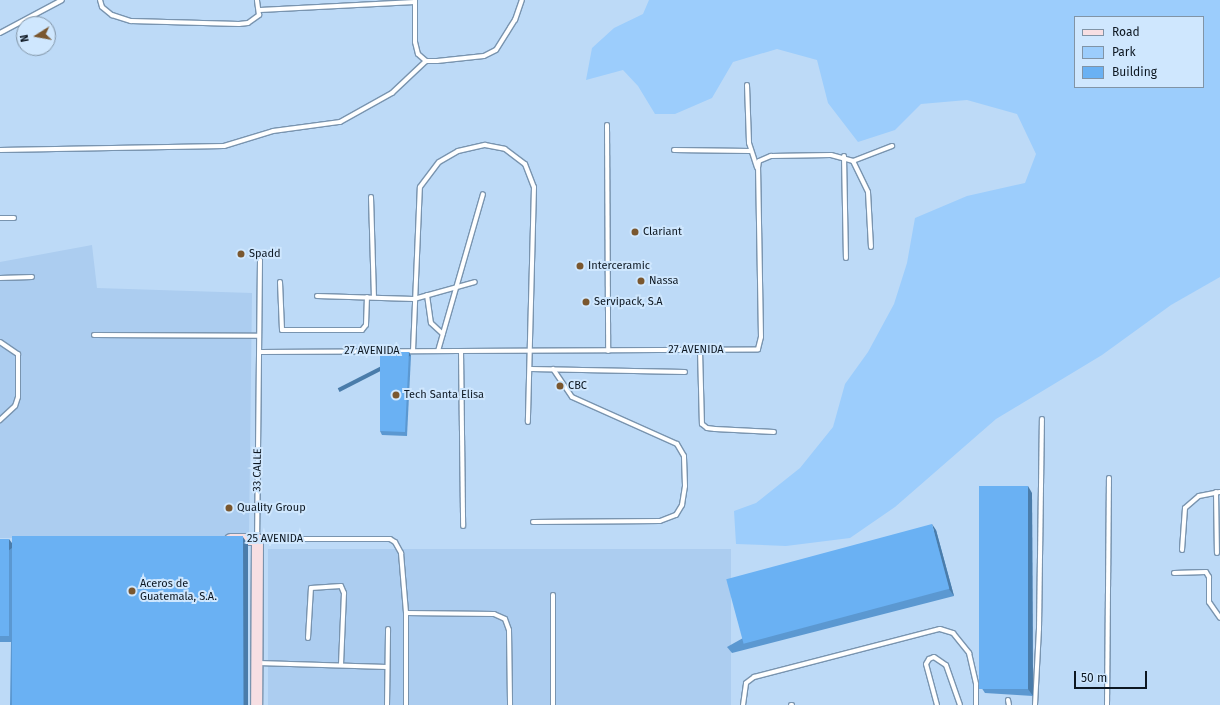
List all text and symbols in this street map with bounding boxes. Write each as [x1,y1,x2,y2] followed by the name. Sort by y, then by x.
[16,16,56,56] north arrow
[1074,16,1204,88] legend
[1112,25,1140,39] text: Road
[18,33,32,43] text: N
[1112,45,1136,59] text: Park
[1112,65,1157,79] text: Building
[643,225,682,239] place label: Clariant
[630,227,640,237] marker: Clariant
[249,247,281,261] place label: Spadd
[236,249,246,259] marker: Spadd
[588,259,650,273] place label: Interceramic
[575,261,585,271] marker: Interceramic
[649,274,678,288] place label: Nassa
[636,276,646,286] marker: Nassa
[594,295,663,309] place label: Servipack, S.A
[581,297,591,307] marker: Servipack, S.A
[668,343,724,357] street label: 27 AVENIDA
[344,344,400,358] street label: 27 AVENIDA
[568,379,587,393] place label: CBC
[555,381,565,391] marker: CBC
[404,388,484,402] place label: Tech Santa Elisa
[391,390,401,400] marker: Tech Santa Elisa
[251,448,265,492] street label: 33 CALLE
[237,501,306,515] place label: Quality Group
[224,503,234,513] marker: Quality Group
[247,532,303,546] street label: 25 AVENIDA
[140,578,217,604] place label: Aceros de Guatemala, S.A.
[127,586,137,596] marker: Aceros de Guatemala, S.A.
[1076,663,1149,689] scale bar
[1081,671,1107,685] text: 50 m

